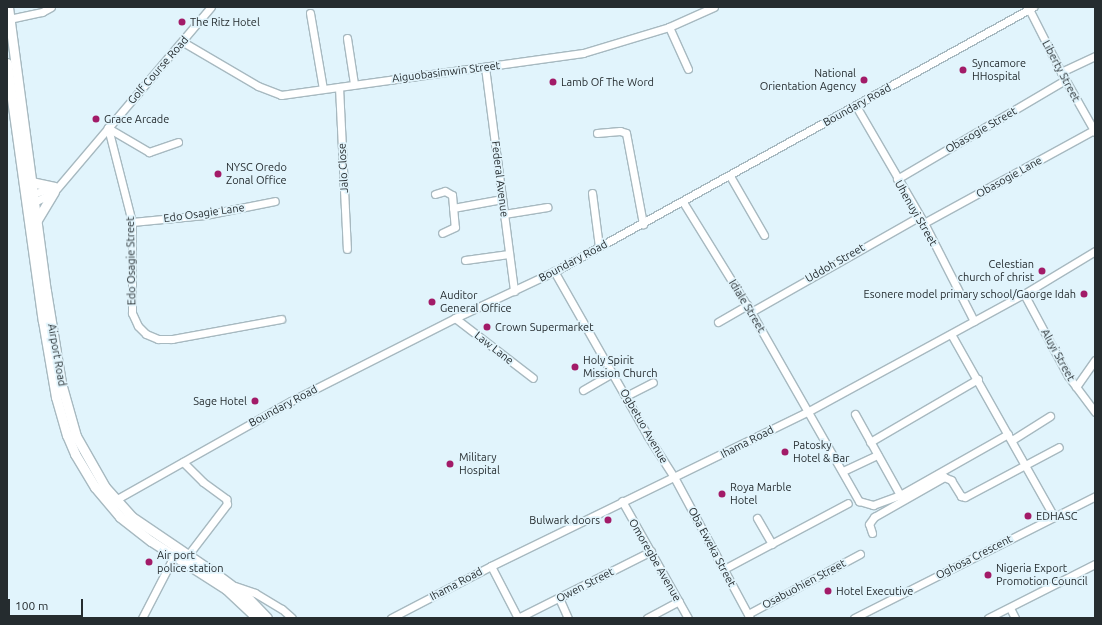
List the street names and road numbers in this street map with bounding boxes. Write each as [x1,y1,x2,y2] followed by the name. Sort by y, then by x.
[125,33,191,107] street label: Golf Course Road
[1039,38,1083,104] street label: Liberty Street
[391,59,501,85] street label: Aiguobasimwin Street
[821,81,893,129] street label: Boundary Road
[943,104,1019,156] street label: Obasogie Street
[489,140,511,218] street label: Federal Avenue
[335,143,351,193] street label: Jalo Close
[974,154,1044,200] street label: Obasogie Lane
[892,178,940,248] street label: Uhenuyi Street
[163,201,245,225] street label: Edo Osagie Lane
[124,217,138,305] street label: Edo Osagie Street
[537,237,609,285] street label: Boundary Road
[803,241,867,285] street label: Uddoh Street
[726,277,768,335] street label: Idiale Street
[45,323,69,387] street label: Airport Road
[1038,327,1078,383] street label: Aluyi Street
[472,329,516,367] street label: Law Lane
[247,382,319,430] street label: Boundary Road
[617,386,671,466] street label: Ogbetuo Avenue
[718,423,776,461] street label: Ihama Road
[685,505,739,589] street label: Oba Eweka Street
[626,516,684,604] street label: Omoregbe Avenue
[934,532,1014,582] street label: Oghosa Crescent
[760,556,848,612] street label: Osabuohien Street
[427,565,485,603] street label: Ihama Road
[554,565,616,605] street label: Owen Street

